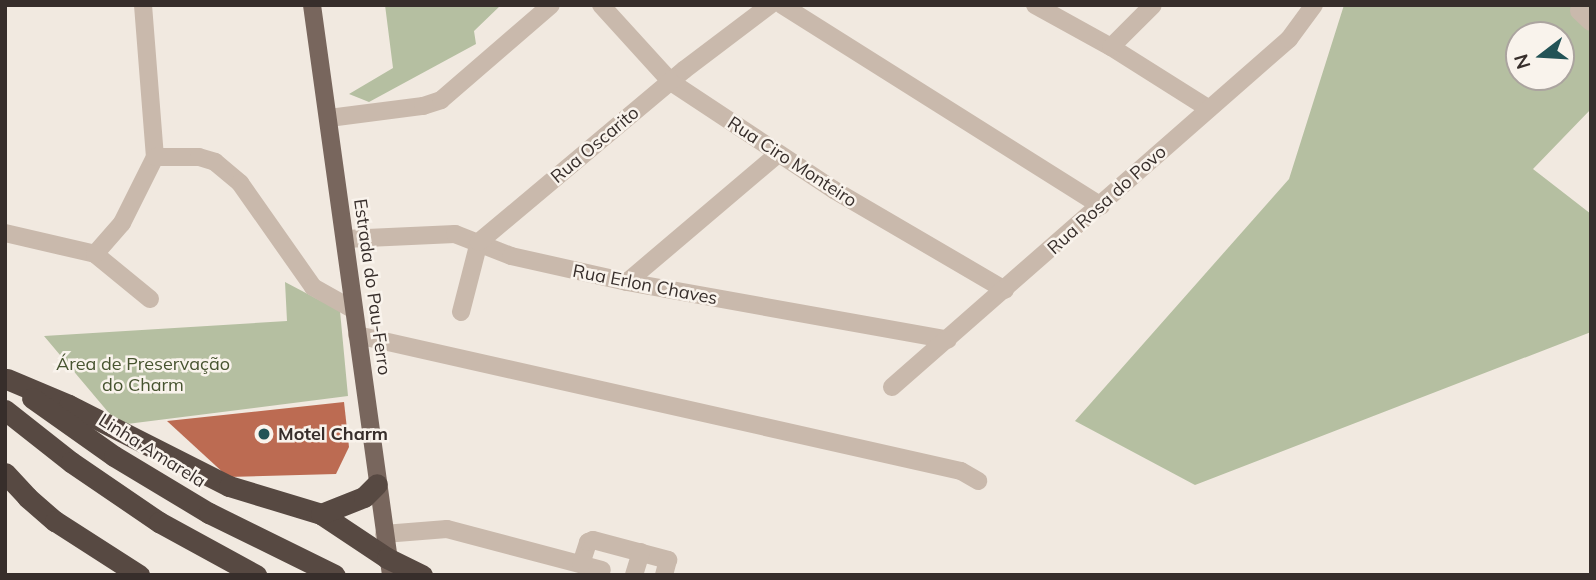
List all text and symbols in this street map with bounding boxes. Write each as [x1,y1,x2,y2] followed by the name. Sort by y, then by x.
[1505,21,1575,91] north arrow
[1508,51,1535,72] text: N
[547,102,643,188] street label: Rua Oscarito
[723,112,861,212] street label: Rua Ciro Monteiro
[1043,141,1171,259] street label: Rua Rosa do Povo
[349,197,395,377] street label: Estrada do Pau-Ferro
[571,260,719,310] street label: Rua Erlon Chaves
[56,354,230,396] park label: Área de Preservação do Charm
[95,410,209,492] street label: Linha Amarela
[278,423,388,445] place label: Motel Charm
[256,426,272,442] marker: Motel Charm

